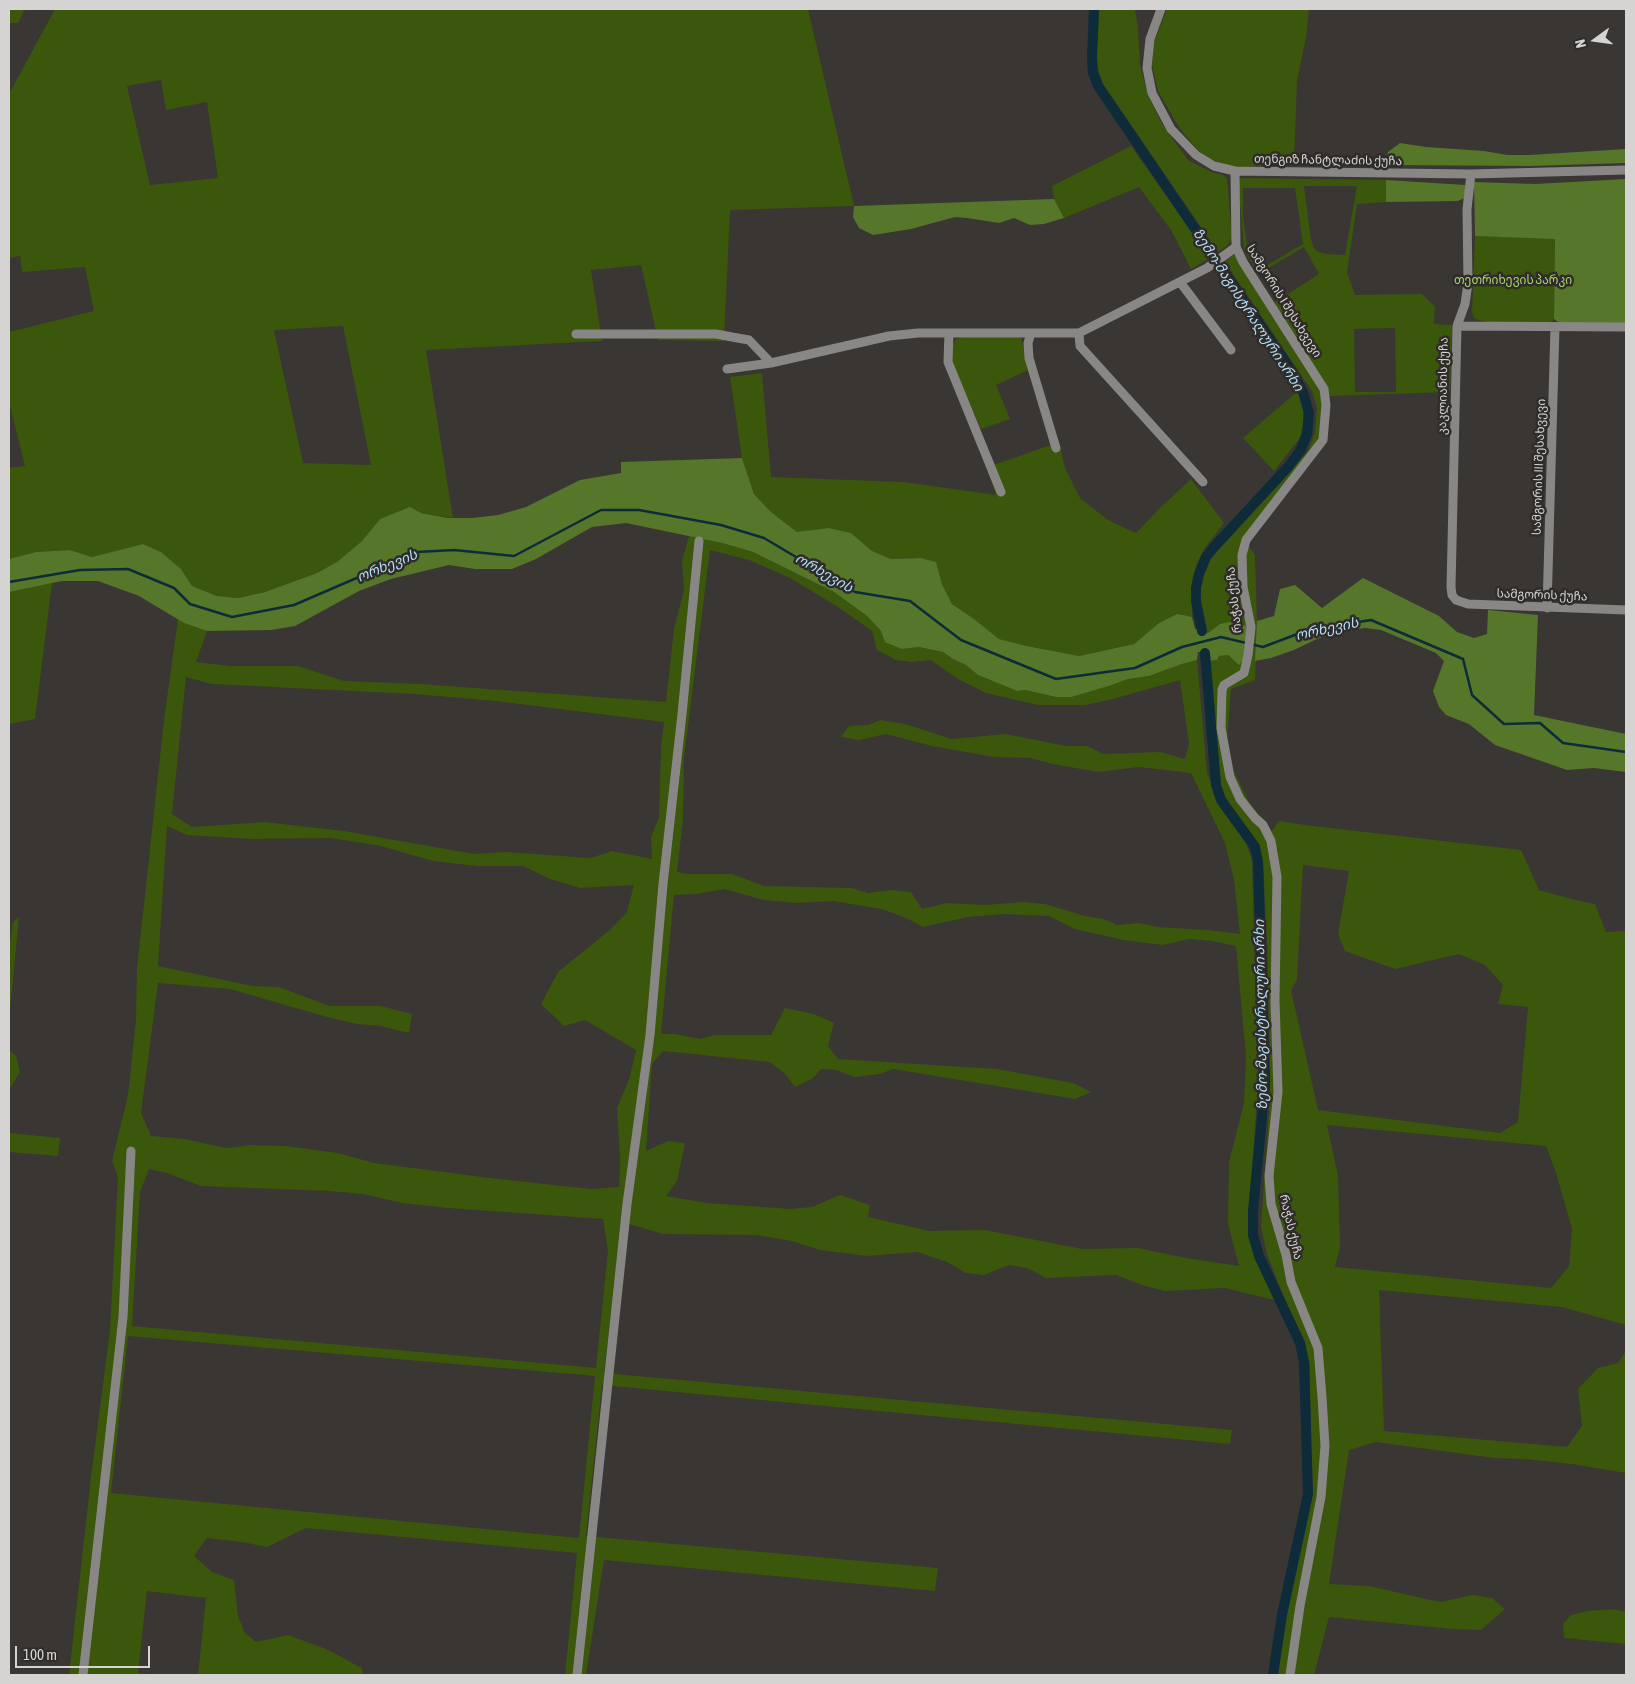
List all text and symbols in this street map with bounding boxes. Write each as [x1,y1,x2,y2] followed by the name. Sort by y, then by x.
[1570,15,1620,65] north arrow
[1572,38,1589,50] text: N
[1254,152,1402,168] street label: თენგიზ ჩანტლაძის ქუჩა
[1189,226,1307,394] water label: ზემო-მაგისტრალური არხი
[1243,242,1325,360] street label: სამგორის I შესახვევი
[1454,273,1572,287] park label: თეთრიხევის პარკი
[1435,337,1451,435] street label: კაკლიანის ქუჩა
[1529,399,1549,535] street label: სამგორის III შესახვევი
[354,546,420,586] water label: ორხევის
[792,550,856,596] water label: ორხევის
[1223,566,1245,634] street label: რაჭას ქუჩა
[1496,586,1588,604] street label: სამგორის ქუჩა
[1294,614,1360,644] water label: ორხევის
[1251,920,1271,1110] water label: ზემო-მაგისტრალური არხი
[1277,1193,1305,1261] street label: რაჭას ქუჩა
[18,1636,152,1668] scale bar
[23,1646,57,1663] text: 100 m

